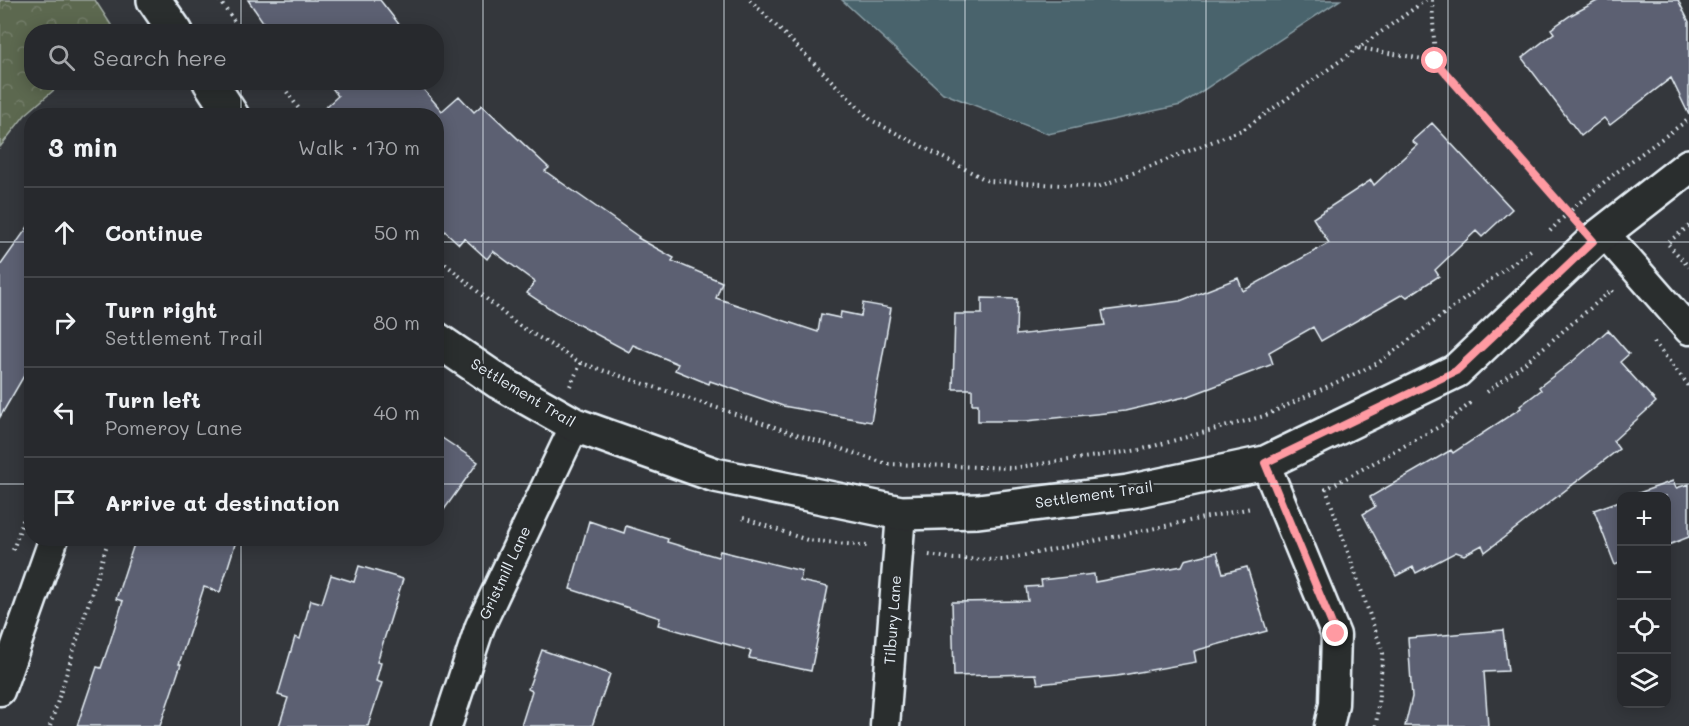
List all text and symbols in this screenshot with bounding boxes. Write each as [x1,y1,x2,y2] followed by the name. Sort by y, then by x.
[24,24,444,90] search box
[45,41,78,74] icon: search
[93,43,227,72] text: Search here
[1421,47,1447,73] route start
[48,130,117,164] text: 3 min
[298,134,420,160] text: Walk · 170 m
[48,216,81,249] icon: ahead
[105,218,203,247] text: Continue
[374,219,420,245] text: 50 m
[105,295,217,324] text: Turn right
[48,306,81,339] icon: right
[373,309,420,335] text: 80 m
[105,324,263,350] text: Settlement Trail
[468,353,579,431] street label: Settlement Trail
[105,385,201,414] text: Turn left
[48,396,81,429] icon: left
[374,399,420,425] text: 40 m
[105,414,243,440] text: Pomeroy Lane
[1034,476,1154,512] street label: Settlement Trail
[48,486,81,519] icon: arrive
[105,488,340,517] text: Arrive at destination
[1617,492,1671,708] map controls
[1617,492,1671,546] button: +
[474,523,534,623] street label: Gristmill Lane
[1617,546,1671,600] button: −
[879,575,905,665] street label: Tilbury Lane
[1617,600,1671,654] button: locate
[1322,620,1348,646] route end
[1617,654,1671,708] button: layers

